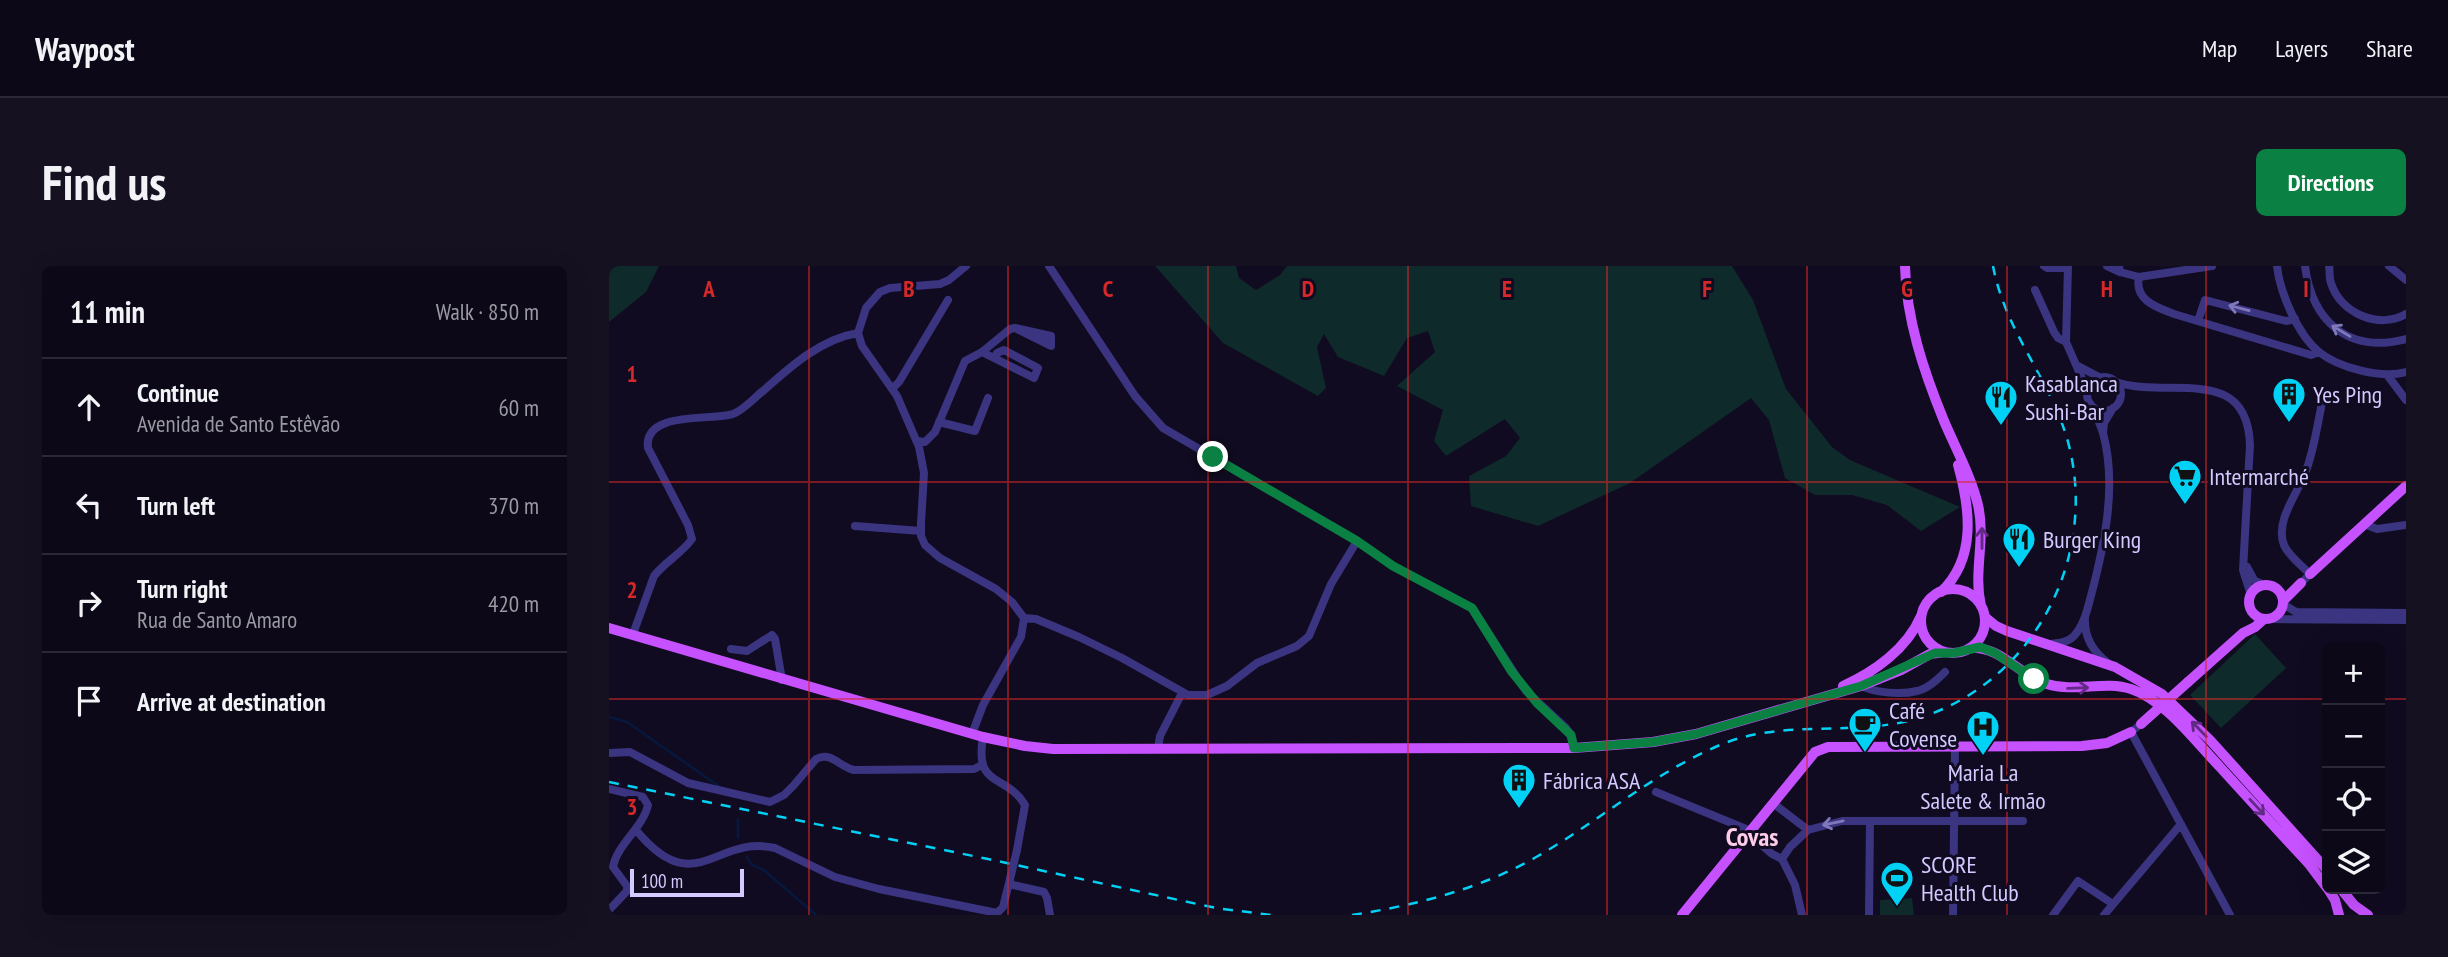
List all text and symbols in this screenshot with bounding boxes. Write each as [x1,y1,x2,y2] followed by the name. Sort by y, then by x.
[35,27,135,70] text: Waypost
[2202,33,2237,64] text: Map
[2275,33,2328,64] text: Layers
[2366,33,2413,64] text: Share
[2256,149,2406,216] button: Directions
[42,150,166,214] text: Find us
[702,274,715,303] text: A
[903,274,915,303] text: B
[1103,274,1114,303] text: C
[1302,274,1314,303] text: D
[1502,274,1512,303] text: E
[1702,274,1712,303] text: F
[1901,274,1913,303] text: G
[2101,274,2113,303] text: H
[2303,274,2309,303] text: I
[70,292,145,331] text: 11 min
[436,297,539,326] text: Walk · 850 m
[2228,301,2251,314] one-way arrow
[2332,324,2352,338] one-way arrow
[627,359,638,388] text: 1
[2025,368,2118,427] place label: Kasablanca Sushi-Bar
[2270,375,2308,424] building icon: Yes Ping
[137,376,219,409] text: Continue
[1982,378,2020,427] restaurant icon: Kasablanca Sushi-Bar
[2313,379,2382,410] place label: Yes Ping
[70,388,108,426] icon: ahead
[498,393,539,422] text: 60 m
[137,409,340,438] text: Avenida de Santo Estêvão
[1197,441,1228,472] route end
[2166,457,2204,506] supermarket icon: Intermarché
[2209,461,2309,492] place label: Intermarché
[70,486,108,524] icon: left
[137,489,215,522] text: Turn left
[488,491,539,520] text: 370 m
[2000,520,2038,569] restaurant icon: Burger King
[2043,524,2141,555] place label: Burger King
[1975,527,1989,550] one-way arrow
[137,572,228,605] text: Turn right
[627,575,638,604] text: 2
[70,584,108,622] icon: right
[488,589,539,618] text: 420 m
[137,605,297,634] text: Rua de Santo Amaro
[2322,642,2385,894] map controls
[2322,642,2385,705] button: +
[2018,663,2049,694] route start
[2066,681,2089,694] one-way arrow
[70,682,108,720] icon: arrive
[137,685,326,718] text: Arrive at destination
[1889,695,1957,754] place label: Café Covense
[1846,705,1884,754] cafe icon: Café Covense
[2322,705,2385,768] button: −
[1964,708,2002,757] hospital icon: Maria La Salete & Irmão
[2191,721,2208,738] one-way arrow
[1920,757,2046,816] place label: Maria La Salete & Irmão
[1500,761,1538,810] building icon: Fábrica ASA
[1543,765,1641,796] place label: Fábrica ASA
[2322,768,2385,831] button: locate
[627,792,638,821] text: 3
[2249,798,2265,816] one-way arrow
[1822,817,1845,831] one-way arrow
[1726,820,1778,853] district label: Covas
[2322,831,2385,894] button: layers
[1921,849,2019,908] place label: SCORE Health Club
[1878,859,1916,908] sports icon: SCORE Health Club
[630,866,744,898] scale bar
[641,869,683,893] text: 100 m

